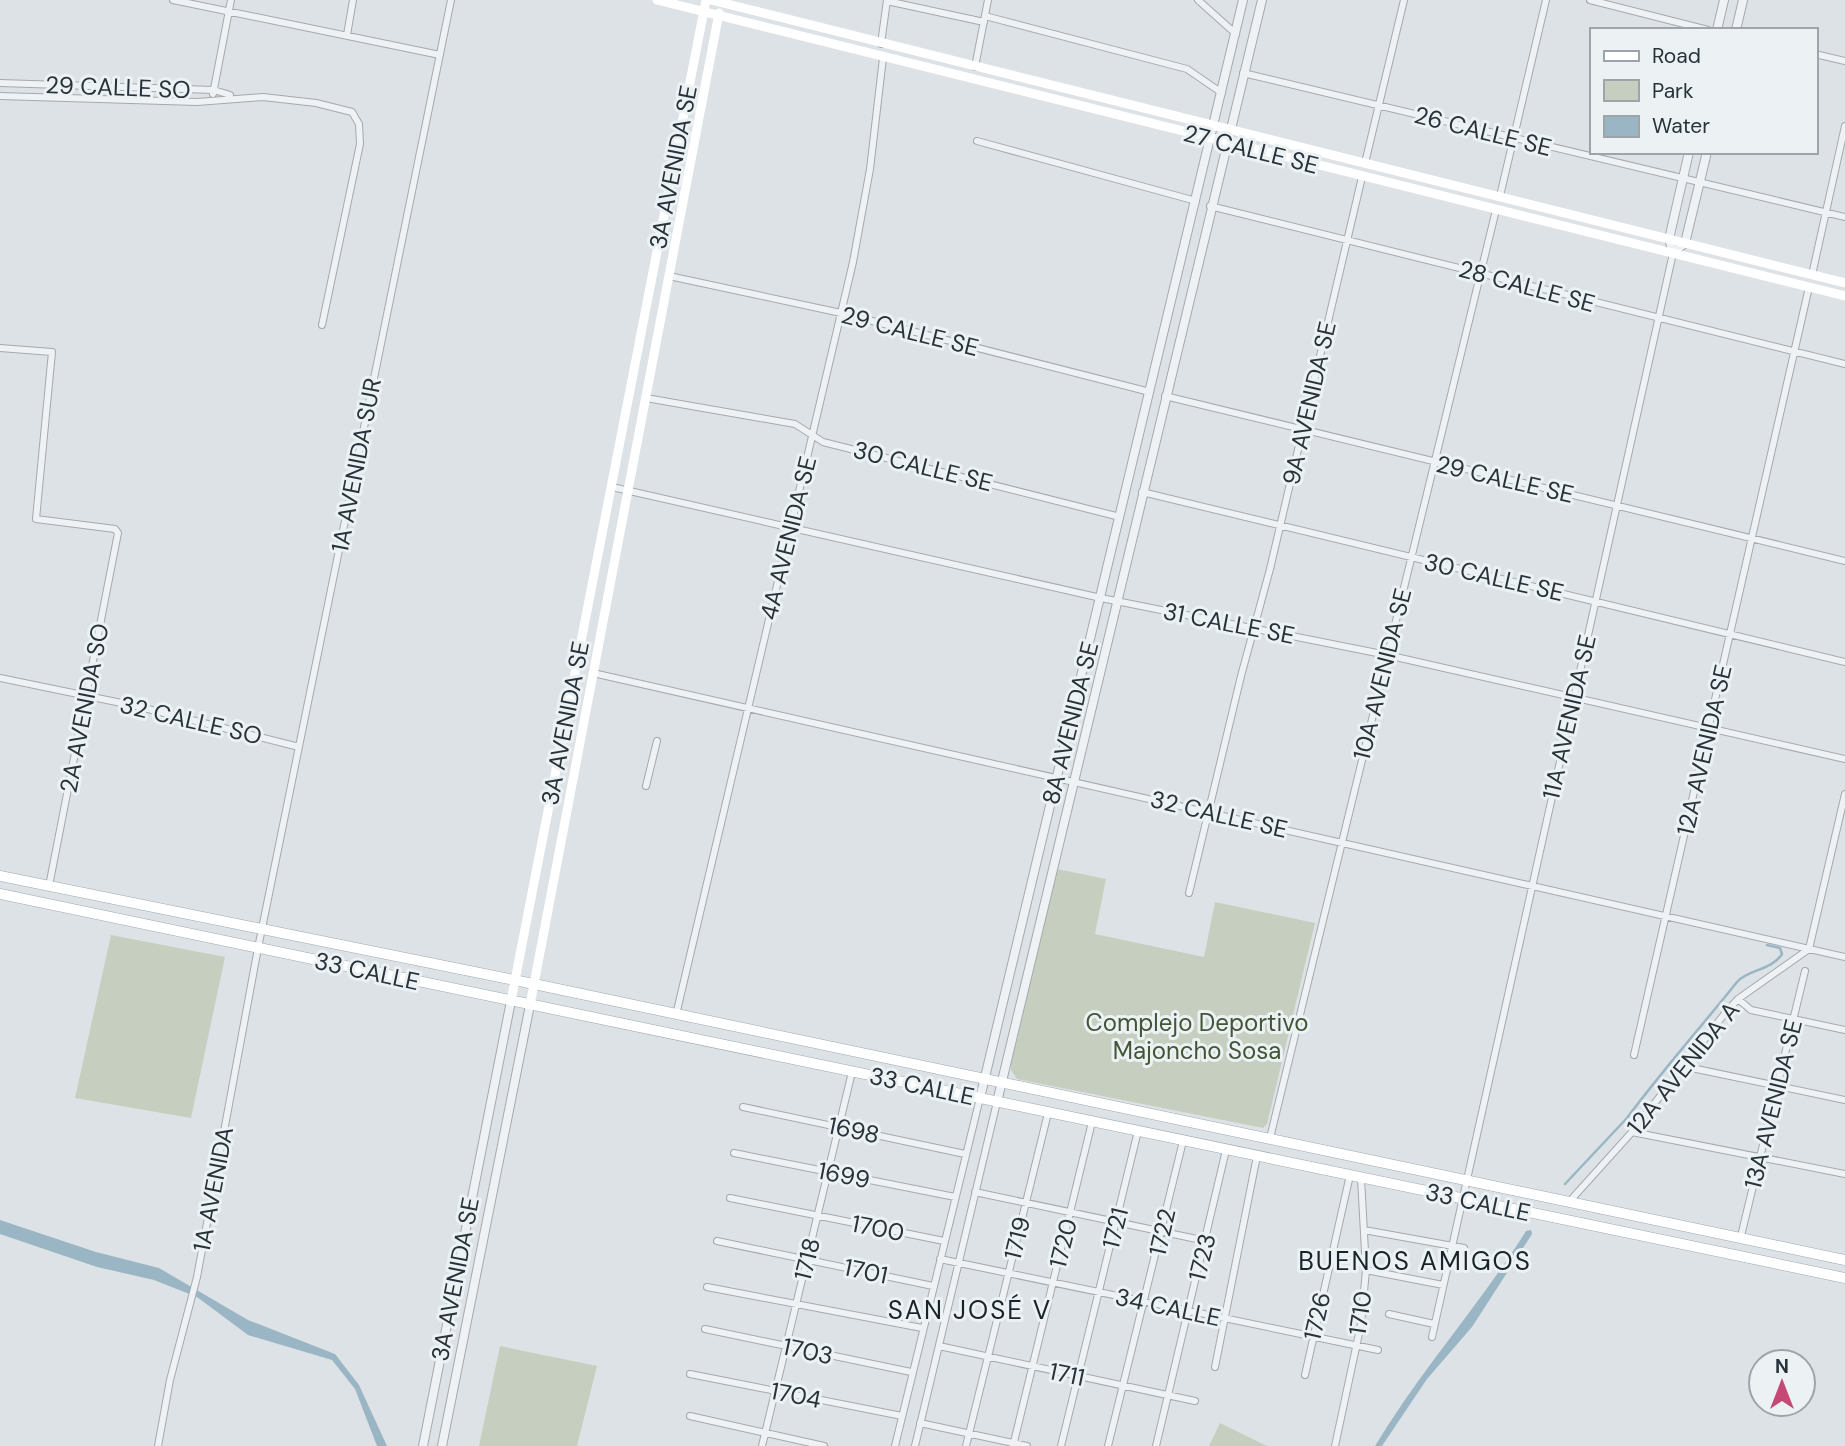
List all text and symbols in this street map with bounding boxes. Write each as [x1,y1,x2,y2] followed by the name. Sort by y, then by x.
[1590,28,1817,154] legend
[1652,42,1701,70] text: Road
[45,69,191,105] street label: 29 CALLE SO
[1652,77,1694,105] text: Park
[642,83,704,251] street label: 3A AVENIDA SE
[1411,99,1555,163] street label: 26 CALLE SE
[1652,112,1710,140] text: Water
[1180,117,1322,181] street label: 27 CALLE SE
[1455,253,1599,319] street label: 28 CALLE SE
[838,299,982,363] street label: 29 CALLE SE
[1275,318,1343,488] street label: 9A AVENIDA SE
[324,375,388,555] street label: 1A AVENIDA SUR
[850,434,996,498] street label: 30 CALLE SE
[1433,448,1577,510] street label: 29 CALLE SE
[753,453,823,623] street label: 4A AVENIDA SE
[1421,546,1567,608] street label: 30 CALLE SE
[1346,585,1418,763] street label: 10A AVENIDA SE
[1161,595,1297,651] street label: 31 CALLE SE
[52,621,116,795] street label: 2A AVENIDA SO
[1535,632,1603,802] street label: 11A AVENIDA SE
[1035,638,1105,808] street label: 8A AVENIDA SE
[534,639,596,807] street label: 3A AVENIDA SE
[1669,662,1739,838] street label: 12A AVENIDA SE
[117,689,265,751] street label: 32 CALLE SO
[1147,783,1291,845] street label: 32 CALLE SE
[312,945,422,997] street label: 33 CALLE
[1620,995,1746,1141] street label: 12A AVENIDA A
[1085,1007,1309,1066] park label: Complejo Deportivo Majoncho Sosa
[1737,1016,1809,1192] street label: 13A AVENIDA SE
[867,1060,977,1112] street label: 33 CALLE
[826,1110,882,1150] street label: 1698
[186,1124,240,1254] street label: 1A AVENIDA
[815,1155,873,1195] street label: 1699
[1423,1176,1533,1228] street label: 33 CALLE
[424,1195,486,1363] street label: 3A AVENIDA SE
[1095,1204,1135,1252] street label: 1721
[1142,1205,1182,1259] street label: 1722
[849,1208,907,1248] street label: 1700
[997,1213,1037,1263] street label: 1719
[1042,1215,1084,1271] street label: 1720
[1181,1230,1223,1284] street label: 1723
[787,1235,827,1283] street label: 1718
[1298,1244,1532,1278] district label: BUENOS AMIGOS
[841,1251,891,1291] street label: 1701
[1113,1281,1223,1333] street label: 34 CALLE
[1296,1289,1338,1343] street label: 1726
[1342,1289,1378,1337] street label: 1710
[888,1293,1052,1327] district label: SAN JOSÉ V
[780,1331,836,1371] street label: 1703
[1747,1348,1817,1418] north arrow
[1775,1354,1789,1379] text: N
[1046,1355,1088,1393] street label: 1711
[768,1375,824,1415] street label: 1704

